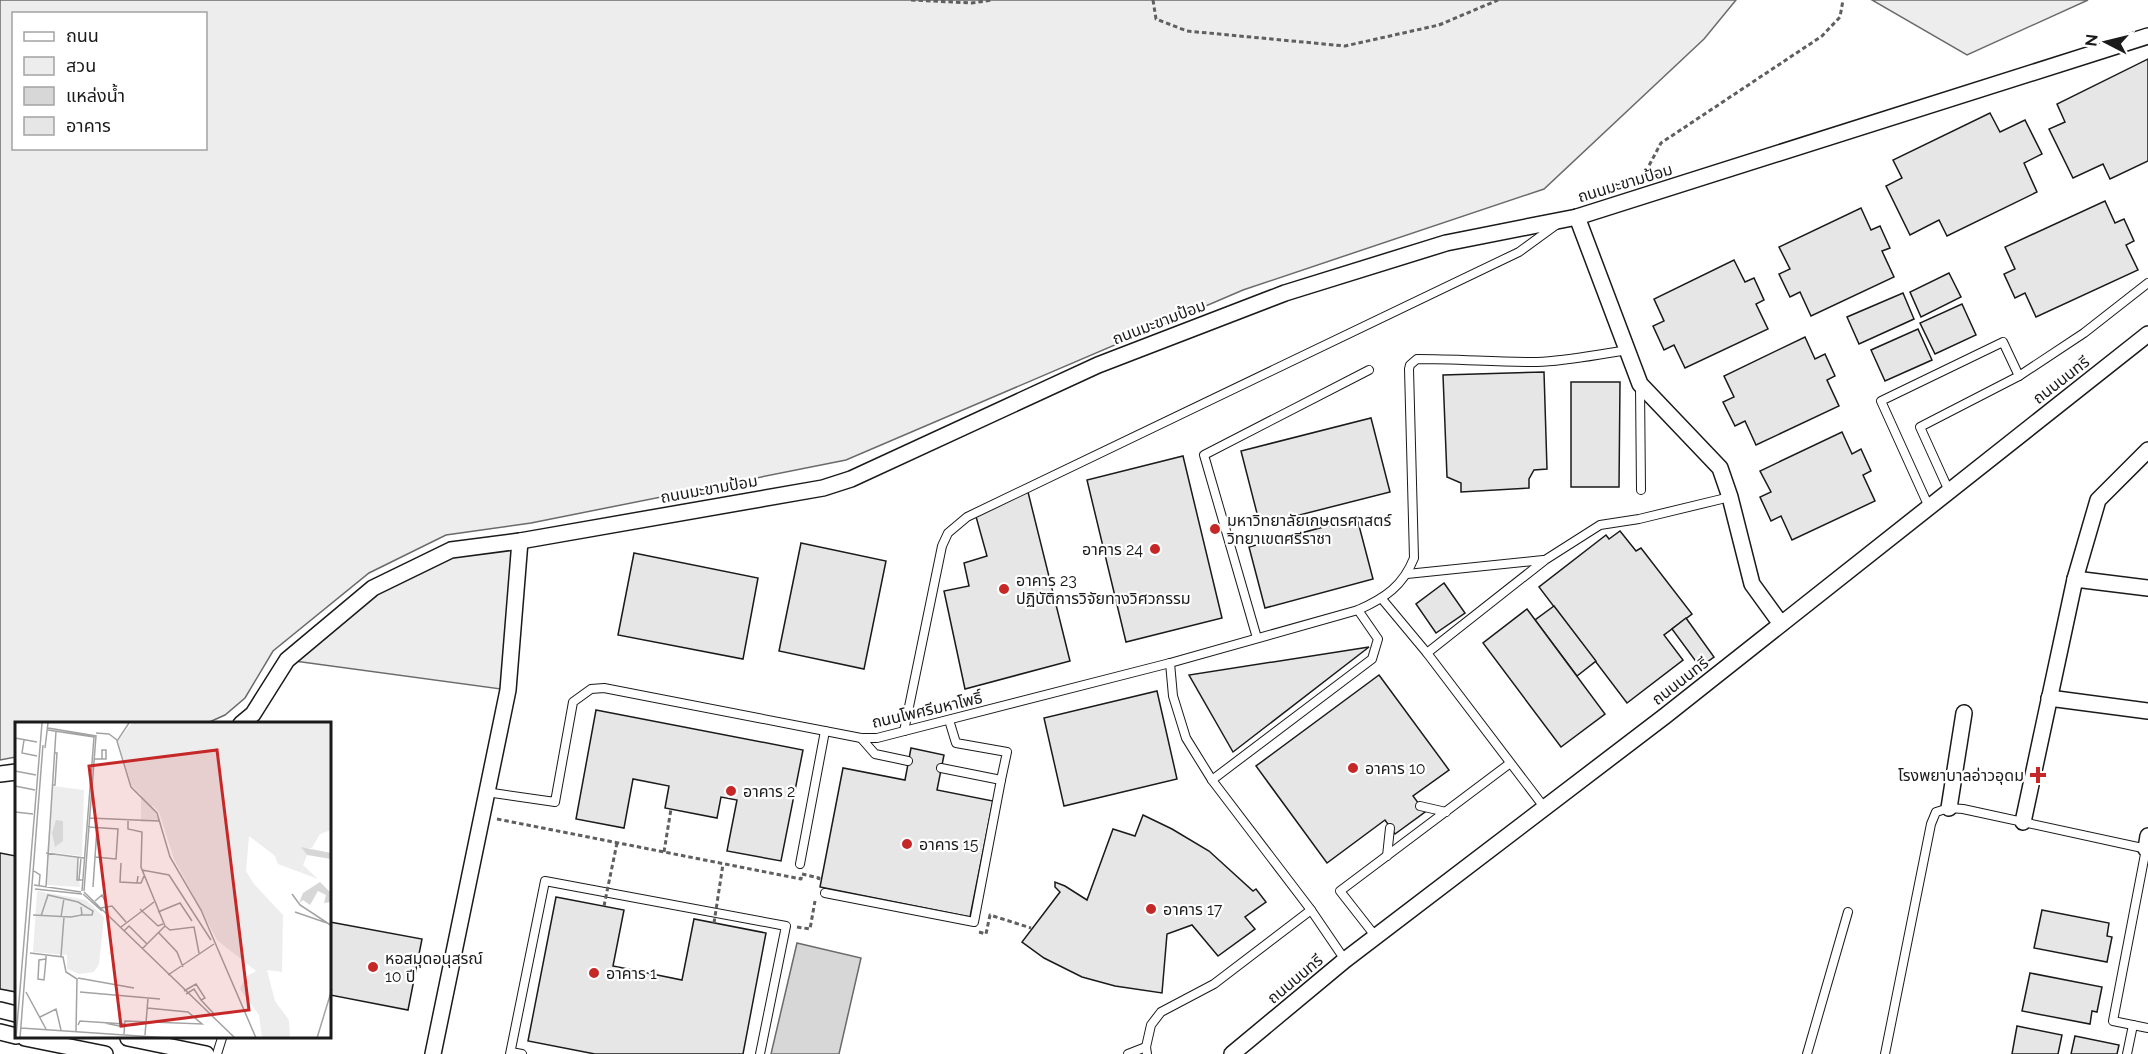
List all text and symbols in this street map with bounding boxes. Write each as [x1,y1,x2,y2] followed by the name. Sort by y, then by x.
[12,12,207,150] legend
[2076,12,2136,72] north arrow
[66,25,99,46] text: ถนน
[2081,33,2102,47] text: N
[66,55,96,76] text: สวน
[66,83,125,106] text: แหล่งน้ำ
[66,115,111,136] text: อาคาร
[1575,160,1675,206] street label: ถนนมะขามป้อม
[1110,296,1208,348] street label: ถนนมะขามป้อม
[2029,352,2093,408] street label: ถนนนนทรี
[659,471,759,507] street label: ถนนมะขามป้อม
[1226,511,1392,548] place label: มหาวิทยาลัยเกษตรศาสตร์ วิทยาเขตศรีราชา
[1208,522,1222,536] marker: มหาวิทยาลัยเกษตรศาสตร์ วิทยาเขตศรีราชา
[1082,540,1143,559] place label: อาคาร 24
[1148,542,1162,556] marker: อาคาร 24
[1016,571,1191,608] place label: อาคาร 23 ปฏิบัติการวิจัยทางวิศวกรรม
[997,582,1011,596] marker: อาคาร 23 ปฏิบัติการวิจัยทางวิศวกรรม
[1648,653,1712,709] street label: ถนนนนทรี
[870,688,984,732] street label: ถนนโพศรีมหาโพธิ์
[15,722,332,1039] inset map
[1365,759,1426,778] place label: อาคาร 10
[1346,761,1360,775] marker: อาคาร 10
[1898,766,2024,785] place label: โรงพยาบาลอ่าวอุดม
[2029,766,2047,784] marker: โรงพยาบาลอ่าวอุดม
[743,782,795,801] place label: อาคาร 2
[724,784,738,798] marker: อาคาร 2
[919,835,979,854] place label: อาคาร 15
[900,837,914,851] marker: อาคาร 15
[1163,900,1223,919] place label: อาคาร 17
[1144,902,1158,916] marker: อาคาร 17
[385,949,483,986] place label: หอสมุดอนุสรณ์ 10 ปี
[1263,950,1327,1008] street label: ถนนนนทรี
[366,960,380,974] marker: หอสมุดอนุสรณ์ 10 ปี
[606,964,657,983] place label: อาคาร 1
[587,966,601,980] marker: อาคาร 1

